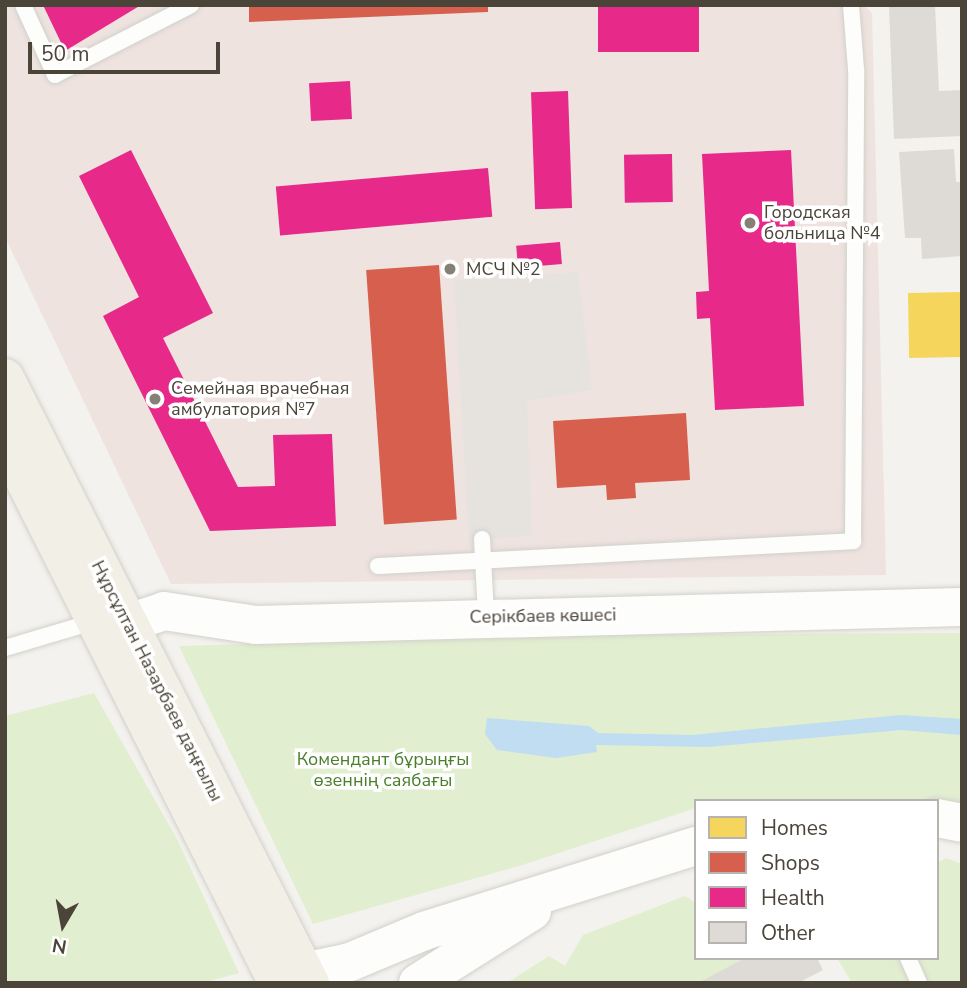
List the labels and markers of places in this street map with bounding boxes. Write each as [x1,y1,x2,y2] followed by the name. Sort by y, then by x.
[764,202,881,244] place label: Городская больница №4
[742,215,758,231] marker: Городская больница №4
[466,258,541,280] place label: МСЧ №2
[440,259,460,279] marker: МСЧ №2
[171,378,349,420] place label: Семейная врачебная амбулатория №7
[145,389,165,409] marker: Семейная врачебная амбулатория №7

